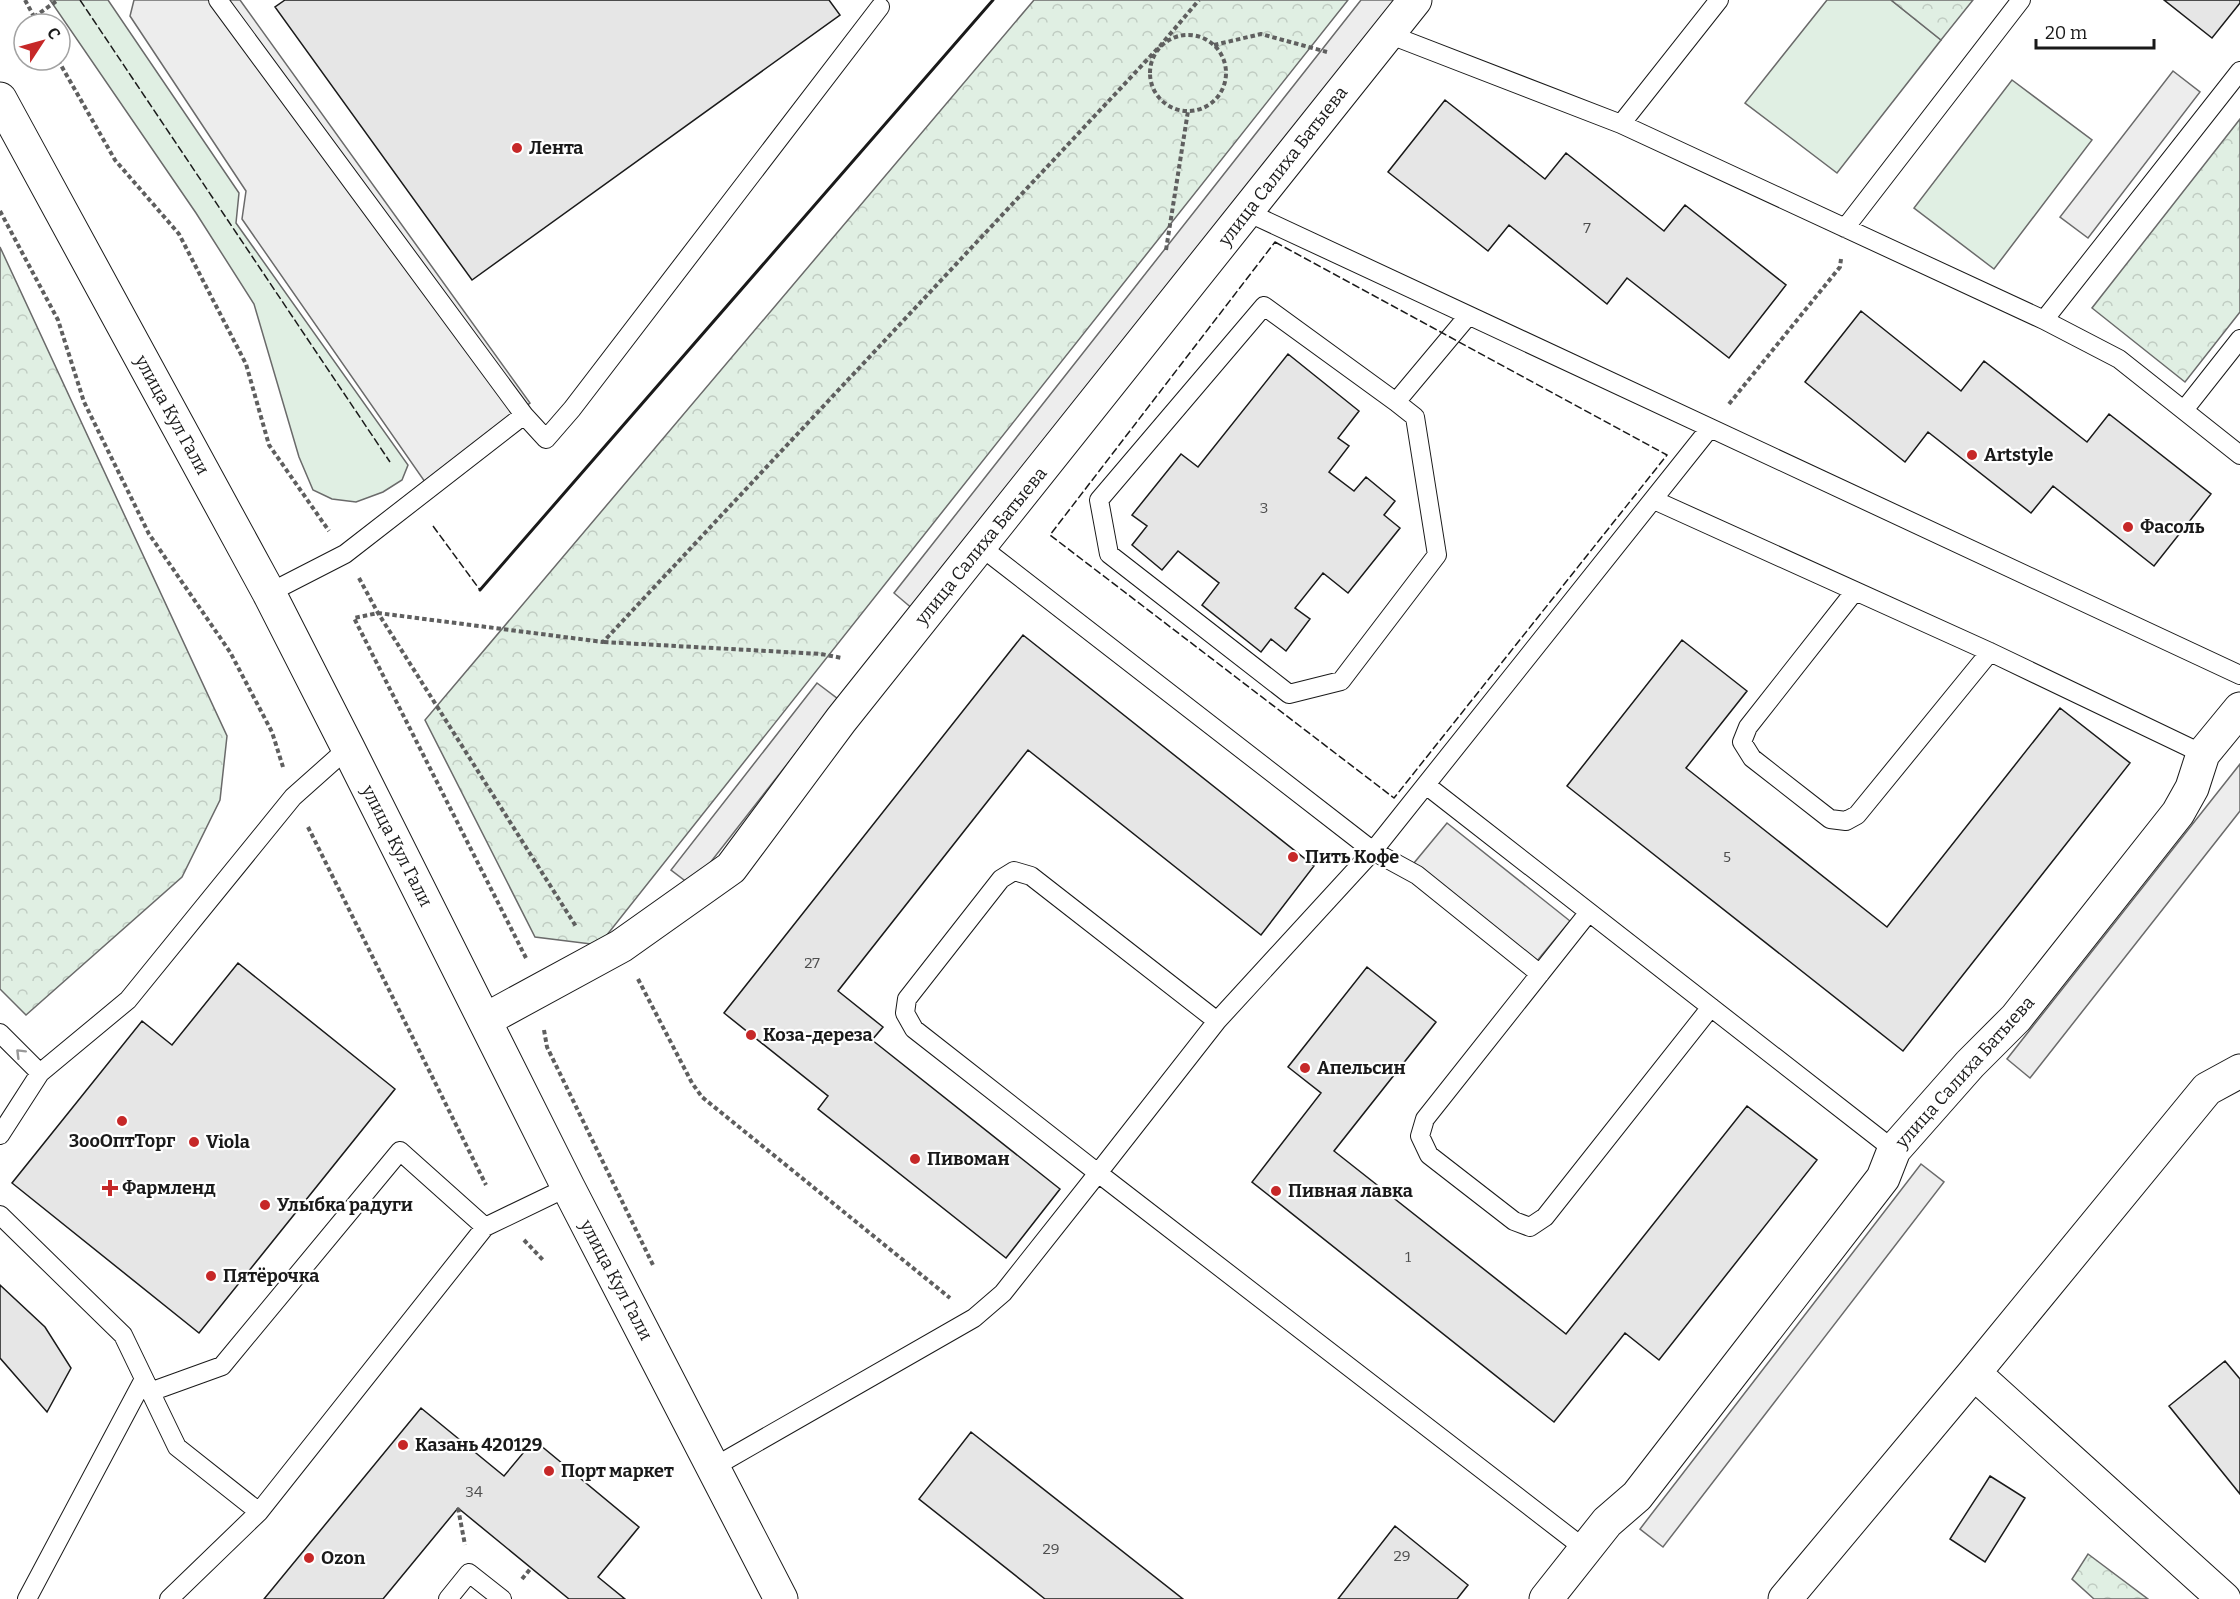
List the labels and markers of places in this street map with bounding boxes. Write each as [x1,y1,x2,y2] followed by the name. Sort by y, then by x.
[529,137,583,159] place label: Лента
[510,141,524,155] marker: Лента
[1984,444,2054,466] place label: Artstyle
[1965,448,1979,462] marker: Artstyle
[2140,516,2205,538] place label: Фасоль
[2121,520,2135,534] marker: Фасоль
[1305,846,1399,868] place label: Пить Кофе
[1286,850,1300,864] marker: Пить Кофе
[763,1024,873,1046] place label: Коза-дереза
[744,1028,758,1042] marker: Коза-дереза
[1317,1057,1406,1079] place label: Апельсин
[1298,1061,1312,1075] marker: Апельсин
[115,1114,129,1128] marker: ЗооОптТорг
[69,1130,175,1152] place label: ЗооОптТорг
[206,1131,250,1153] place label: Viola
[187,1135,201,1149] marker: Viola
[927,1148,1010,1170] place label: Пивоман
[908,1152,922,1166] marker: Пивоман
[122,1177,216,1199] place label: Фармленд
[1288,1180,1413,1202] place label: Пивная лавка
[103,1181,117,1195] marker: Фармленд
[1269,1184,1283,1198] marker: Пивная лавка
[277,1194,413,1216] place label: Улыбка радуги
[258,1198,272,1212] marker: Улыбка радуги
[223,1265,319,1287] place label: Пятёрочка
[204,1269,218,1283] marker: Пятёрочка
[415,1434,542,1456] place label: Казань 420129
[396,1438,410,1452] marker: Казань 420129
[561,1460,674,1482] place label: Порт маркет
[542,1464,556,1478] marker: Порт маркет
[321,1547,366,1569] place label: Ozon
[302,1551,316,1565] marker: Ozon

